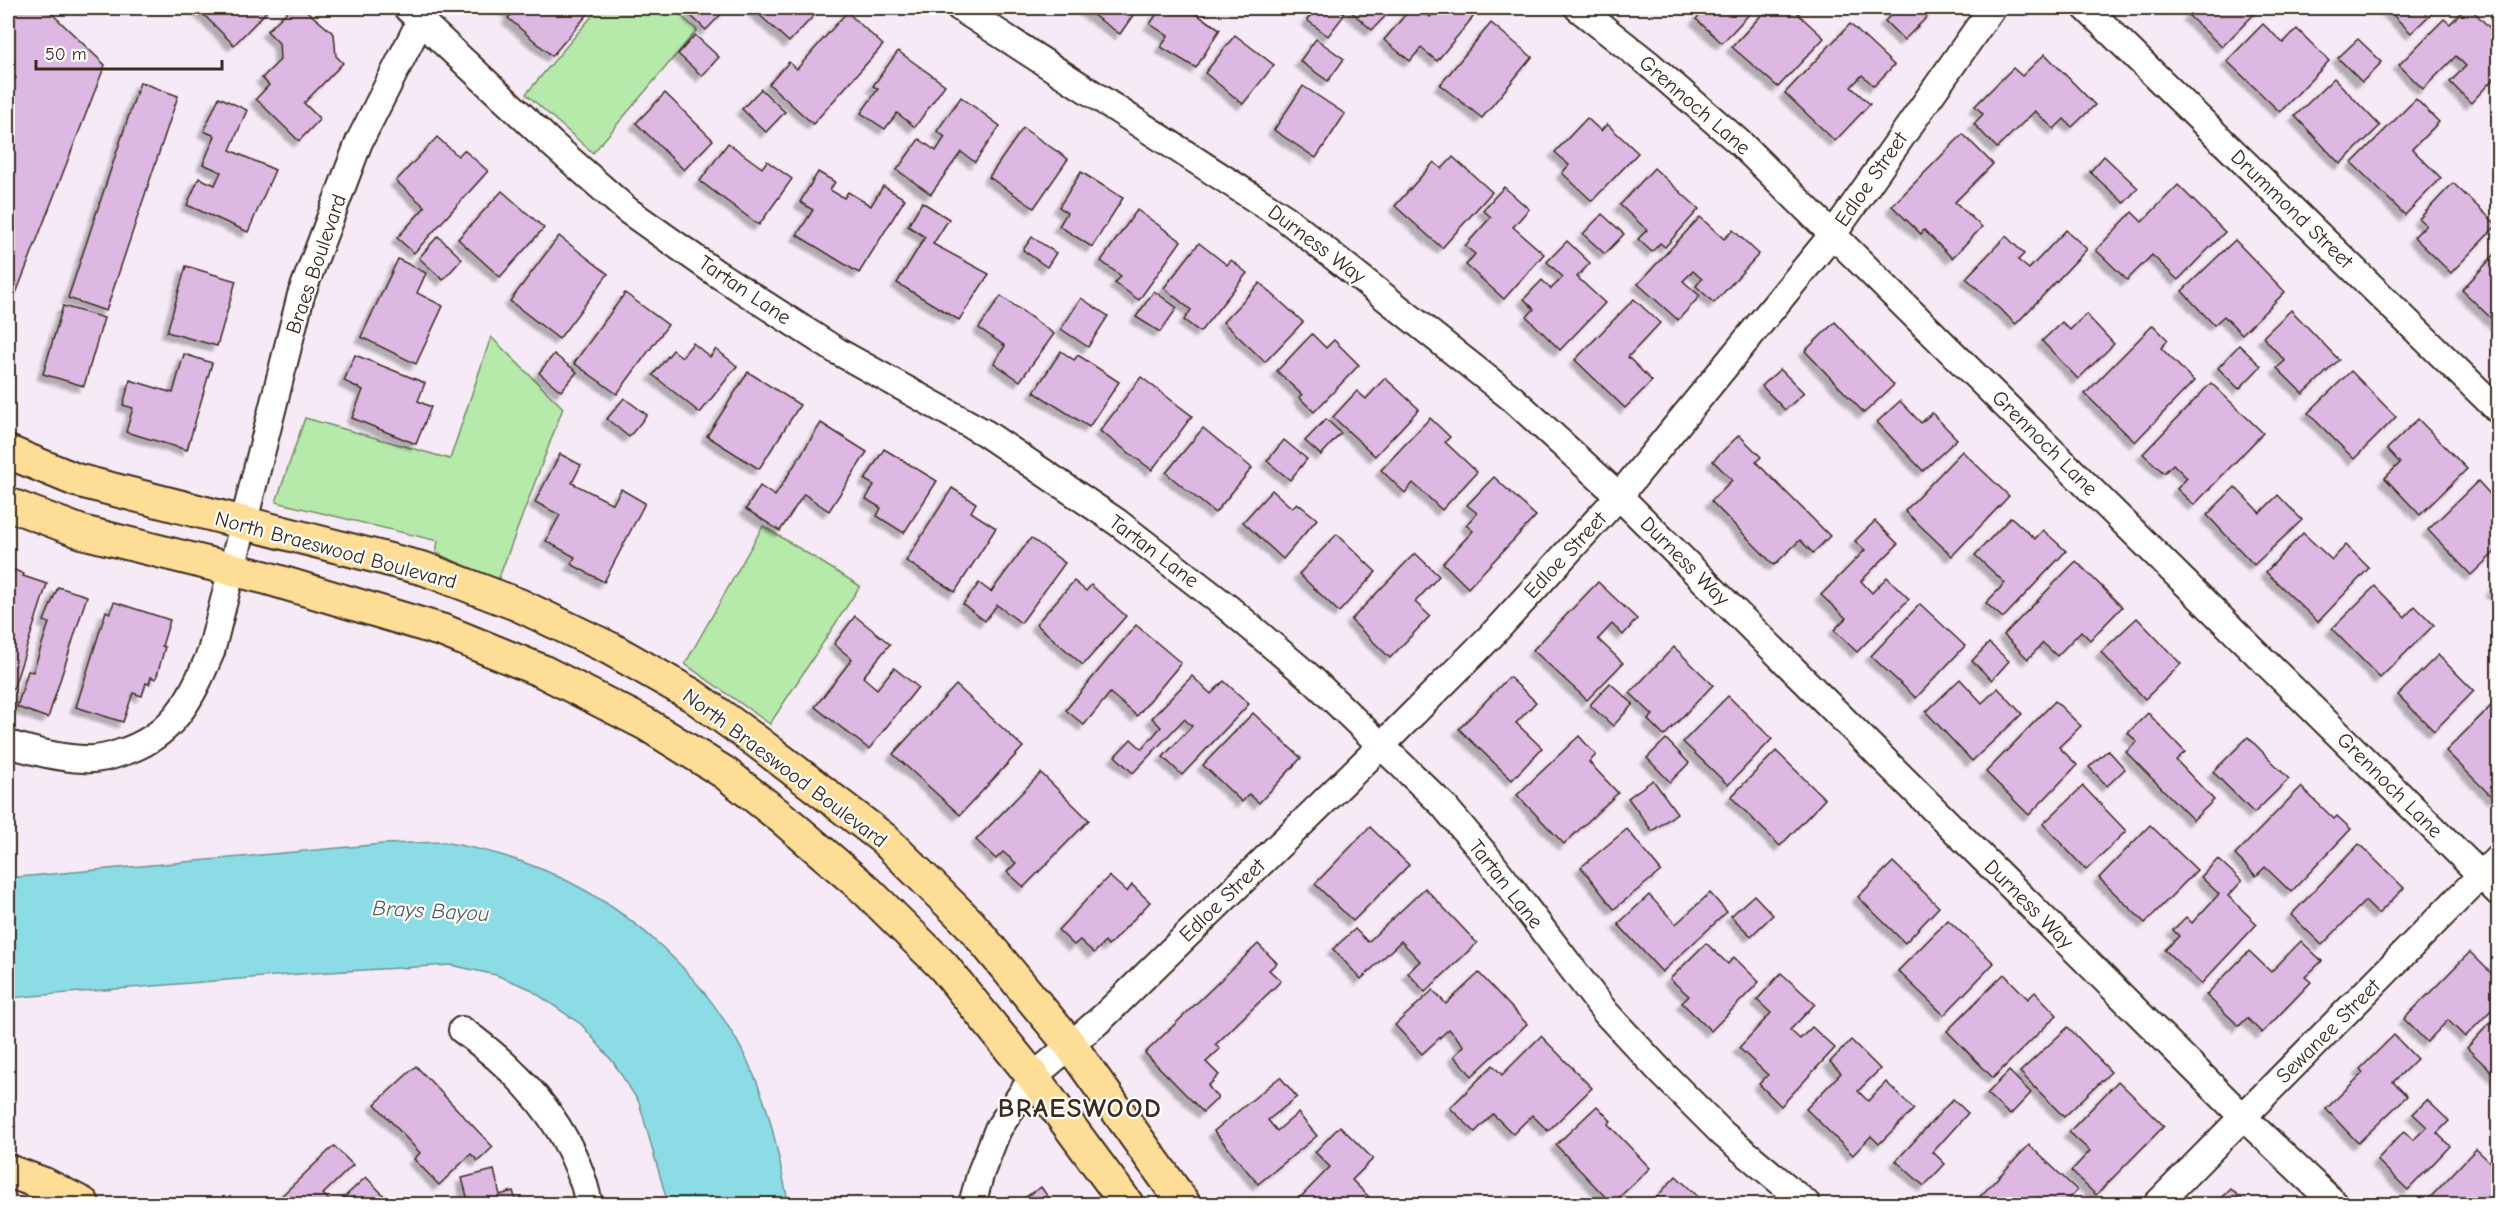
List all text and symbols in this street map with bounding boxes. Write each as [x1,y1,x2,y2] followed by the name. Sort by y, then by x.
[36,33,222,71] scale bar
[45,44,87,65] text: 50 m
[1635,50,1755,160] street label: Grennoch Lane
[1830,126,1913,231] street label: Edloe Street
[2226,145,2359,274] street label: Drummond Street
[281,191,351,337] street label: Braes Boulevard
[1263,200,1371,289] street label: Durness Way
[694,250,796,330] street label: Tartan Lane
[1987,385,2103,501] street label: Grennoch Lane
[213,506,459,594] street label: North Braeswood Boulevard
[1519,506,1612,603] street label: Edloe Street
[1104,509,1204,593] street label: Tartan Lane
[1636,512,1735,611] street label: Durness Way
[678,683,892,853] street label: North Braeswood Boulevard
[2332,727,2448,843] street label: Grennoch Lane
[1464,835,1548,933] street label: Tartan Lane
[1174,853,1270,947] street label: Edloe Street
[1980,855,2079,954] street label: Durness Way
[372,895,490,927] water label: Brays Bayou
[2271,973,2386,1088] street label: Sewanee Street
[998,1093,1162,1124] district label: BRAESWOOD

